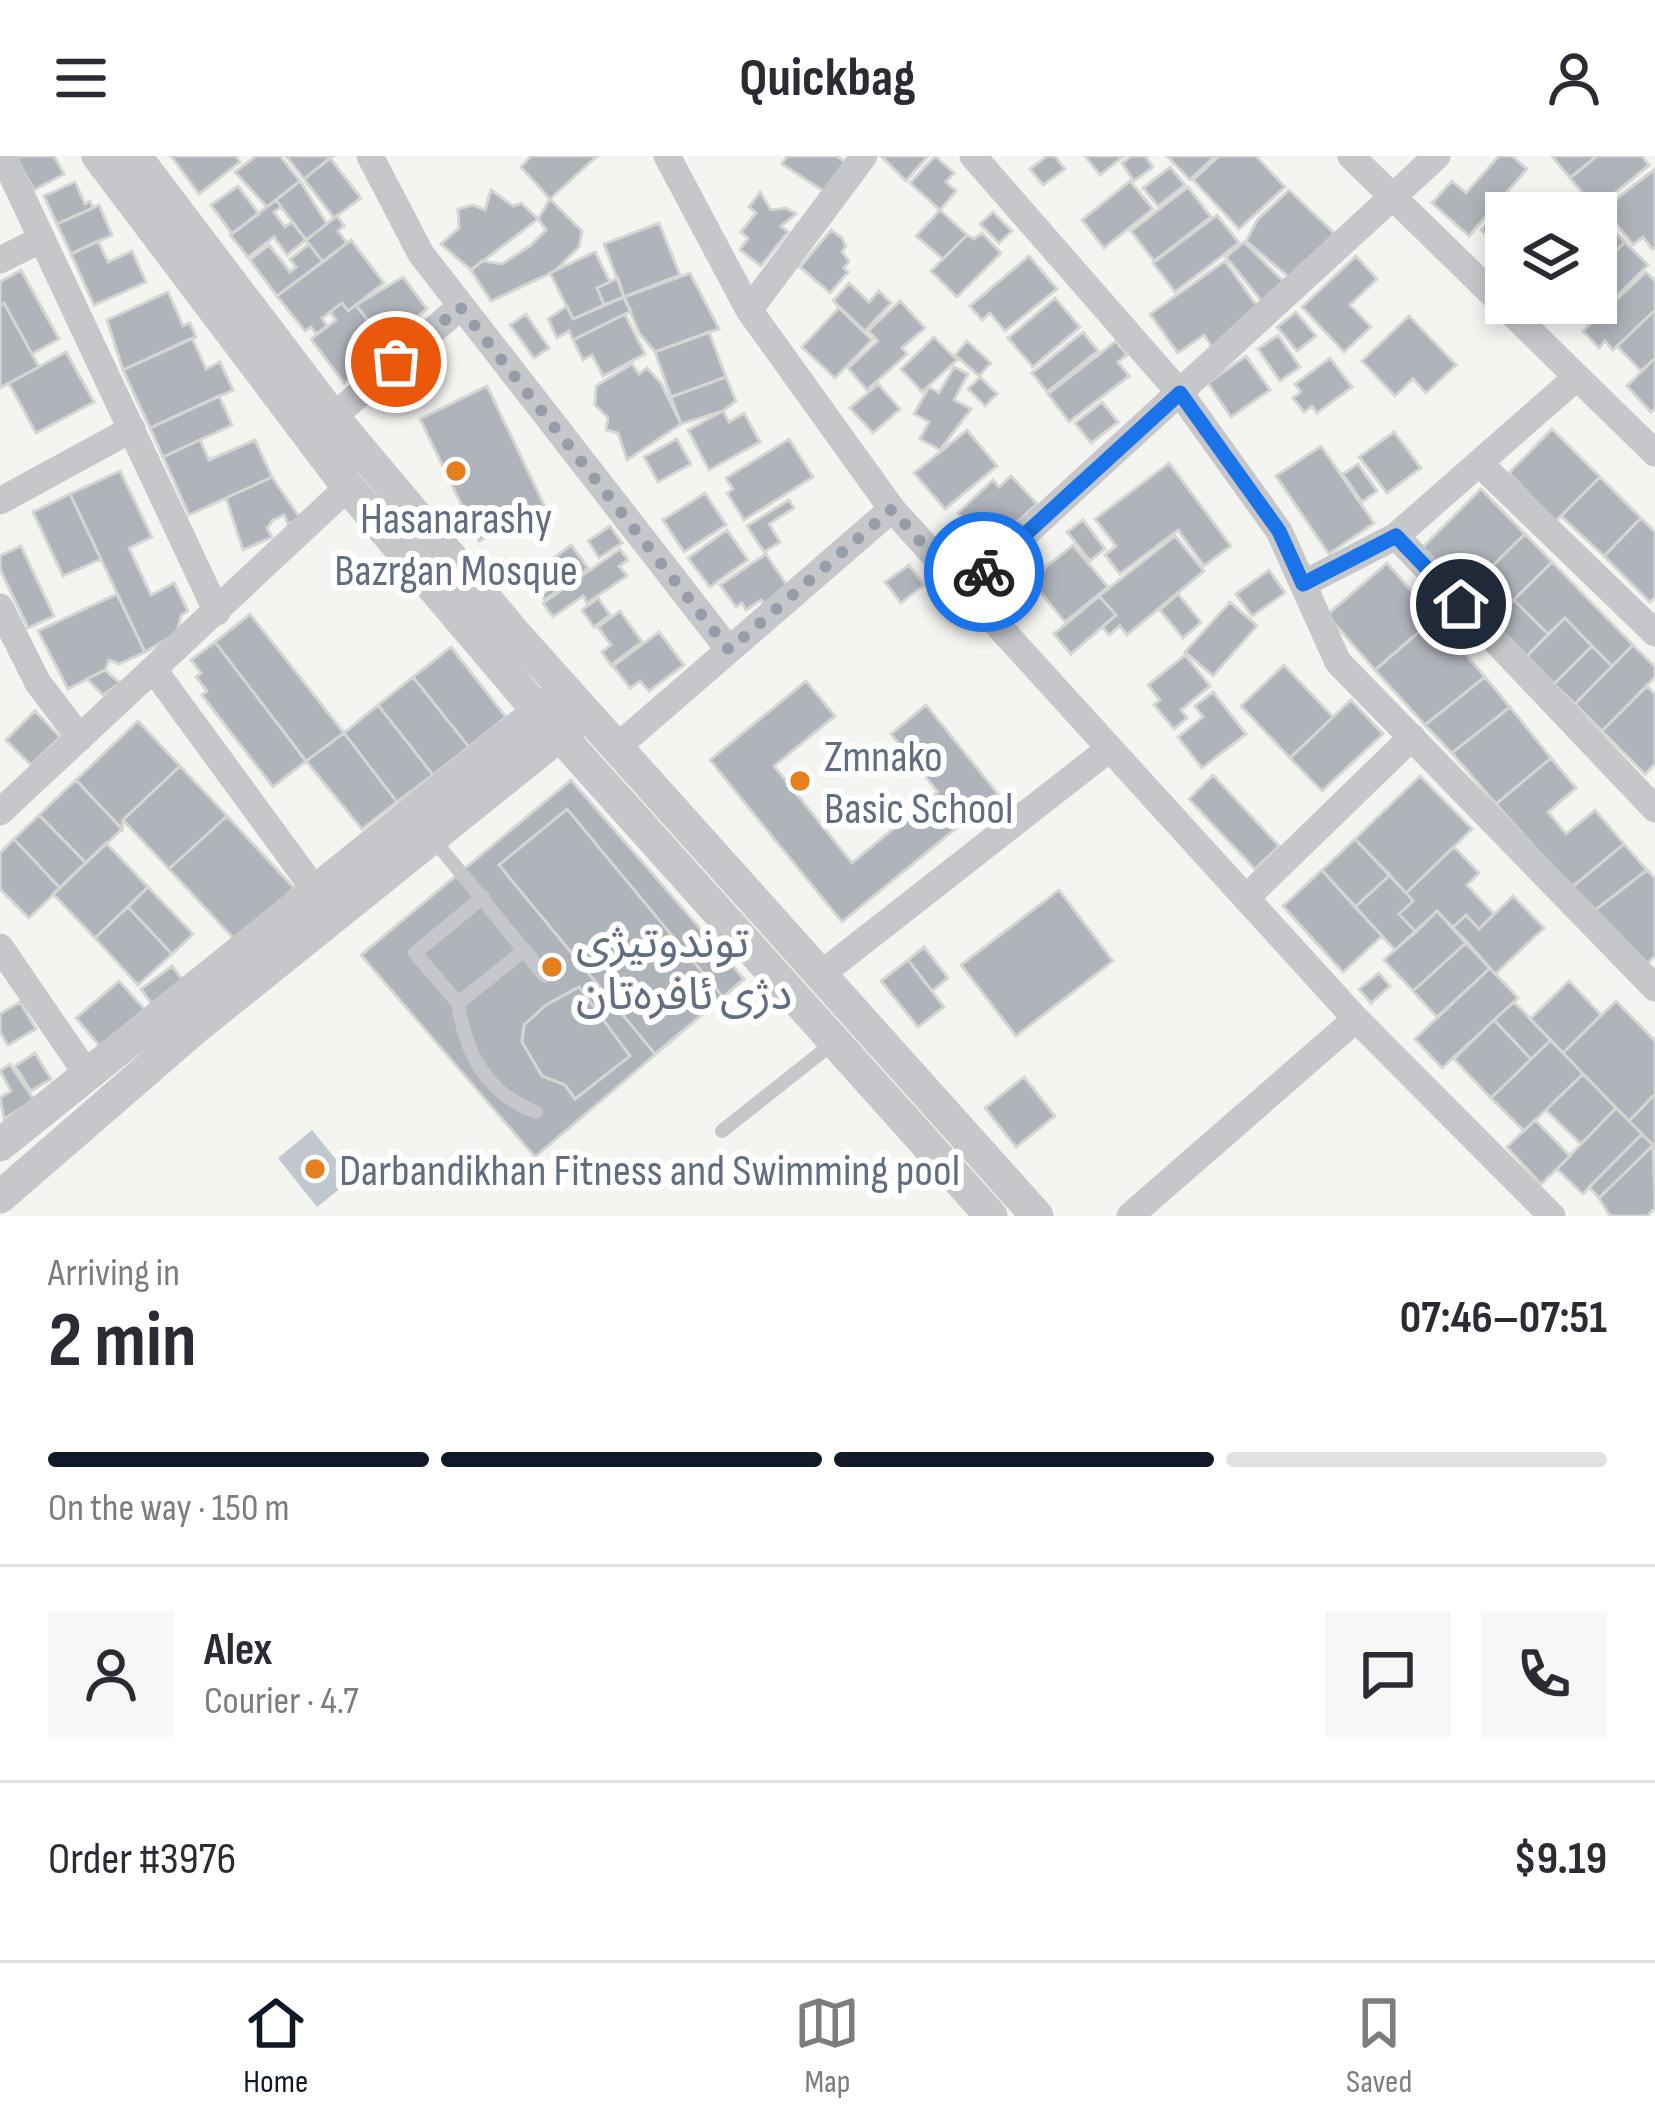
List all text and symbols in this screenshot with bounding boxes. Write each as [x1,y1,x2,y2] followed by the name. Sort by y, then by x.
[48,45,114,111] icon: menu
[1541,45,1607,111] icon: person
[739,46,916,111] text: Quickbag
[1485,192,1617,324] map controls
[1485,192,1617,324] button: layers
[345,311,447,413] pin
[363,329,429,395] icon: bag
[443,458,469,484] marker: Hasanarashy Bazrgan Mosque
[334,492,578,599] place label: Hasanarashy Bazrgan Mosque
[924,512,1044,632] courier
[951,539,1017,605] icon: bike
[1410,553,1512,655] pin
[1428,571,1494,637] icon: home
[824,730,1013,837] place label: Zmnako Basic School
[787,768,813,794] marker: Zmnako Basic School
[576,916,792,1023] place label: توندوتیژی دژی ئافرەتان
[539,954,565,980] marker: توندوتیژی دژی ئافرەتان
[339,1144,960,1199] place label: Darbandikhan Fitness and Swimming pool
[302,1156,328,1182] marker: Darbandikhan Fitness and Swimming pool
[48,1250,180,1297] text: Arriving in
[1400,1291,1607,1346] text: 07:46–07:51
[48,1295,197,1388] text: 2 min
[48,1485,290,1532] text: On the way · 150 m
[48,1611,174,1737] button: person
[1325,1611,1451,1737] button: chat
[1481,1611,1607,1737] button: phone
[204,1623,272,1678] text: Alex
[204,1678,359,1725] text: Courier · 4.7
[48,1832,236,1887] text: Order #3976
[1514,1832,1607,1887] text: $9.19
[243,1990,309,2102] tab: Home
[794,1990,860,2102] tab: Map
[1346,1990,1412,2102] tab: Saved

